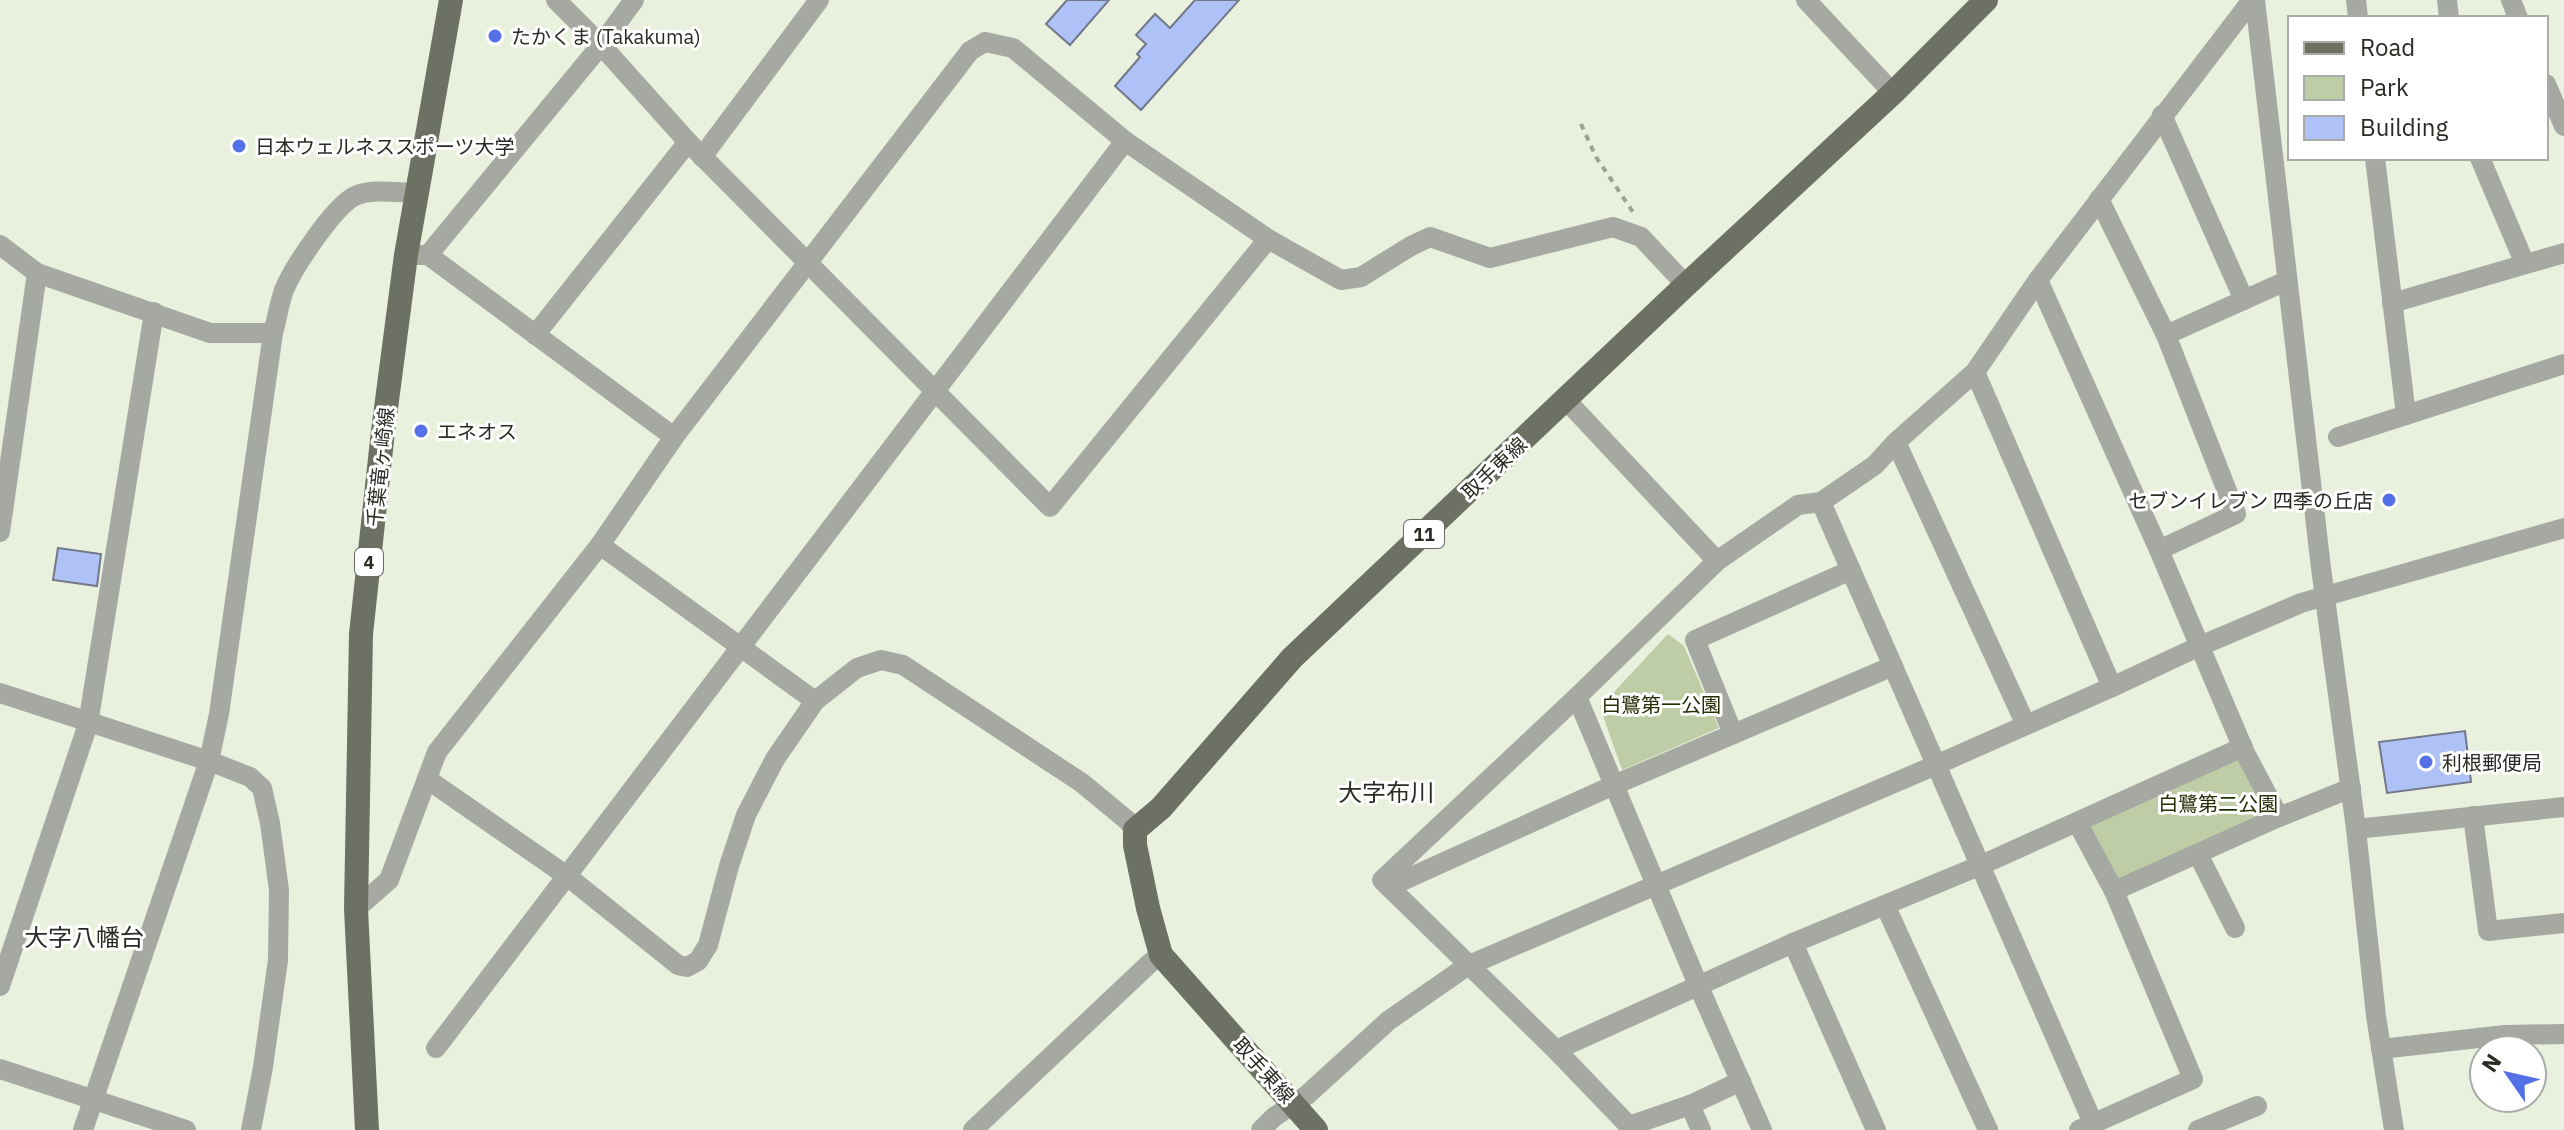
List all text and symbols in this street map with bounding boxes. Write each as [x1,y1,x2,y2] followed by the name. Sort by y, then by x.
[2288,16,2548,160] legend
[511,23,701,50] place label: たかくま (Takakuma)
[486,27,504,45] marker: たかくま (Takakuma)
[2360,31,2415,63] text: Road
[2360,71,2409,103] text: Park
[2360,111,2448,143] text: Building
[255,133,515,160] place label: 日本ウェルネススポーツ大学
[230,137,248,155] marker: 日本ウェルネススポーツ大学
[360,406,400,528] street label: 千葉竜ヶ崎線
[437,418,517,445] place label: エネオス
[412,422,430,440] marker: エネオス
[1456,431,1532,505] street label: 取手東線
[2128,487,2373,514] place label: セブンイレブン 四季の丘店
[2380,491,2398,509] marker: セブンイレブン 四季の丘店
[1404,520,1444,548] road number: 11
[355,548,383,576] road number: 4
[1601,691,1721,718] park label: 白鷺第一公園
[2442,749,2542,776] place label: 利根郵便局
[2417,753,2435,771] marker: 利根郵便局
[1338,776,1434,808] district label: 大字布川
[2158,790,2278,817] park label: 白鷺第二公園
[24,921,144,953] district label: 大字八幡台
[1227,1031,1301,1109] street label: 取手東線
[2468,1034,2548,1114] north arrow
[2475,1048,2507,1077] text: N

